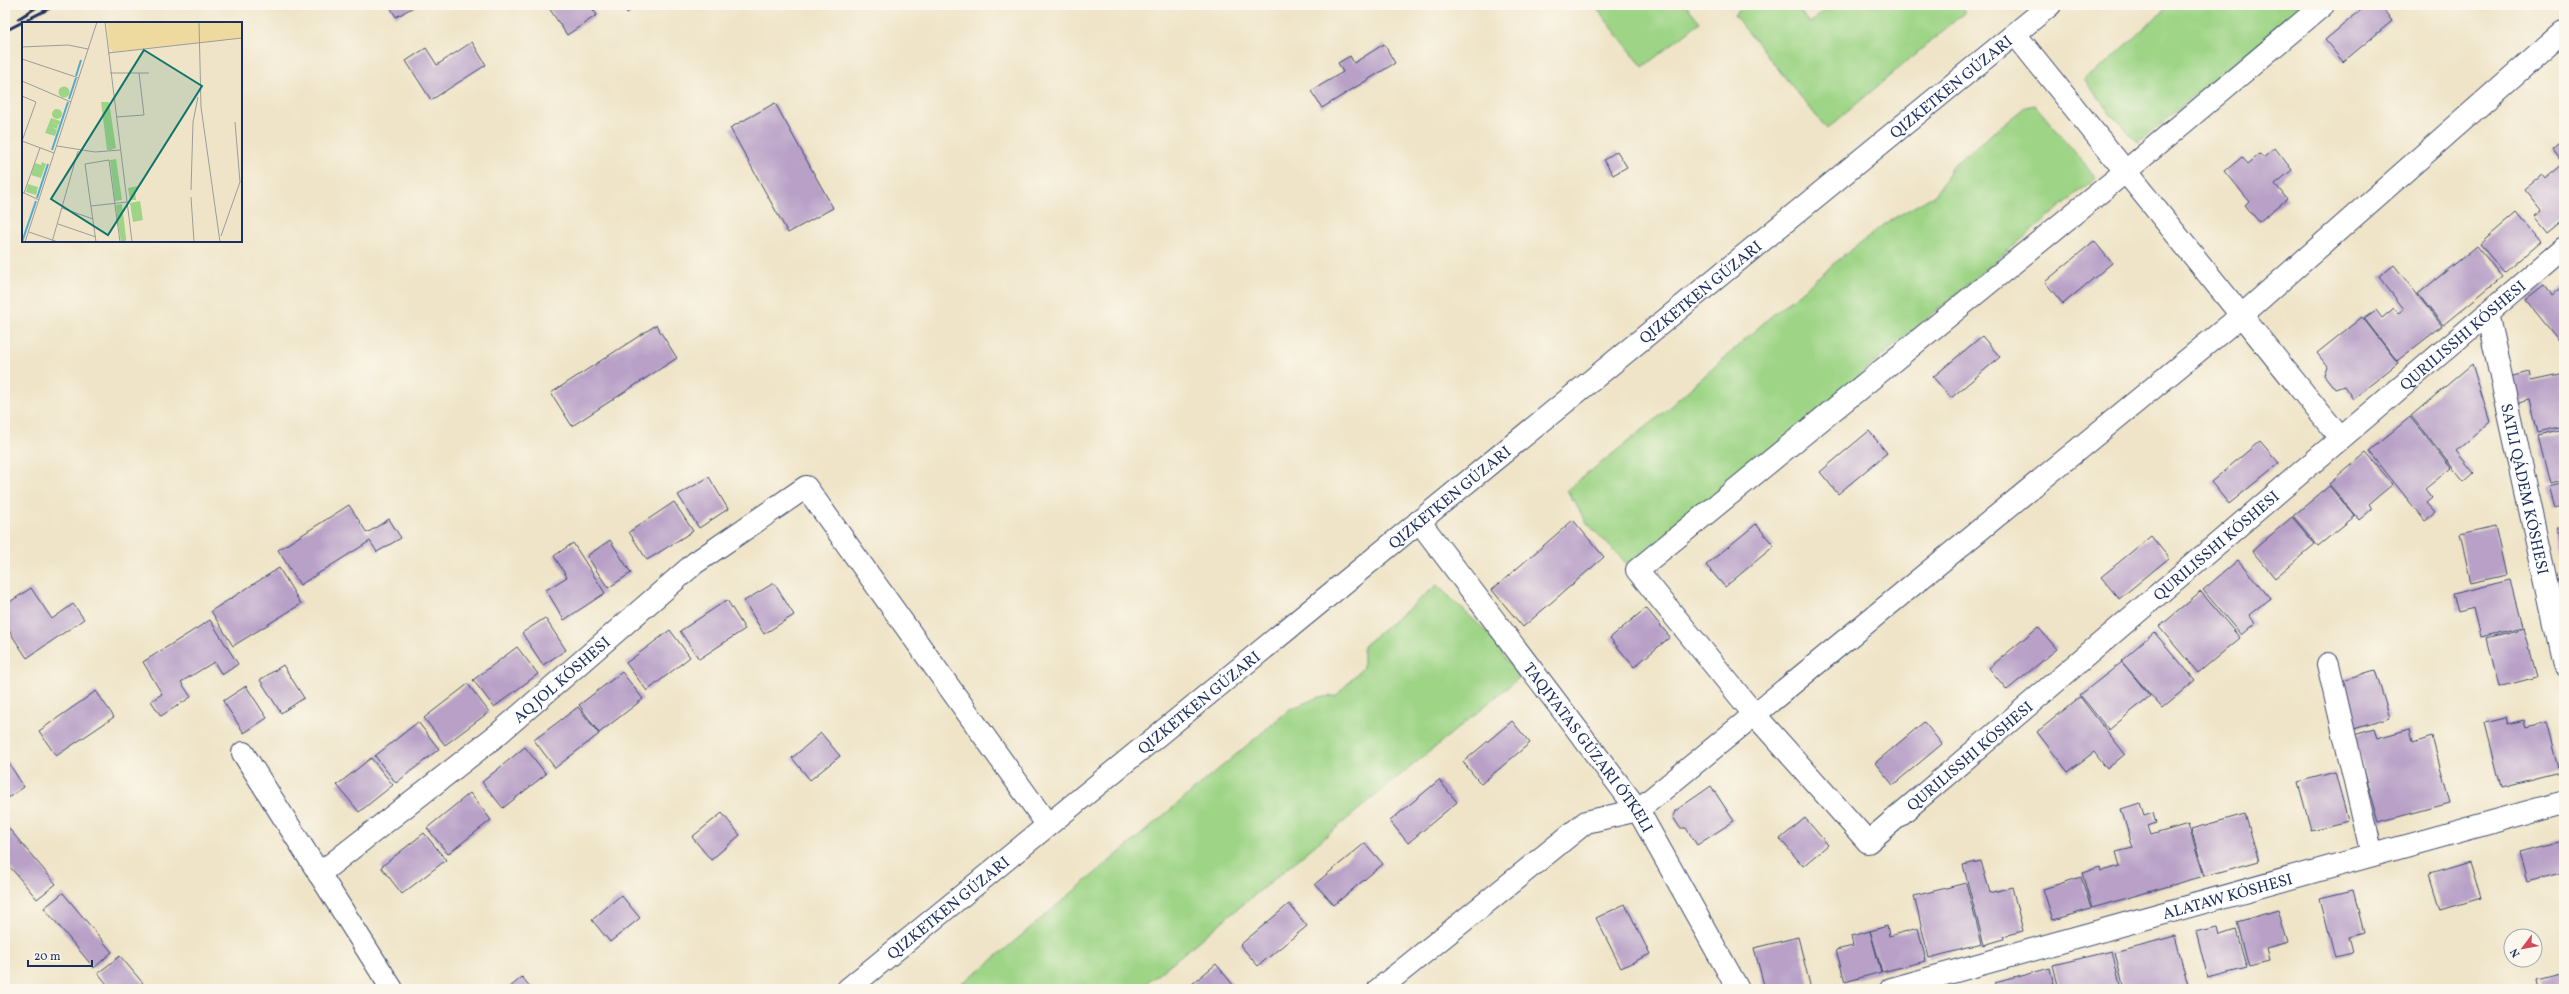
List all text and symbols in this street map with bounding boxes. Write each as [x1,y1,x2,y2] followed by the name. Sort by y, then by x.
[22,22,242,242] inset map
[1886,31,2018,145] street label: QIZKETKEN GÚZARI
[1635,236,1767,350] street label: QIZKETKEN GÚZARI
[2396,276,2531,396] street label: QURILISSHI KÓSHESI
[2494,401,2553,577] street label: SATLI QÁDEM KÓSHESI
[1384,441,1517,555] street label: QIZKETKEN GÚZARI
[2149,486,2285,607] street label: QURILISSHI KÓSHESI
[509,632,616,729] street label: AQ JOL KÓSHESI
[1134,647,1266,760] street label: QIZKETKEN GÚZARI
[1517,659,1657,837] street label: TAQIYATAS GÚZARI ÓTKELI
[1903,697,2039,817] street label: QURILISSHI KÓSHESI
[883,852,1015,966] street label: QIZKETKEN GÚZARI
[2160,869,2295,926] street label: ALATAW KÓSHESI
[2503,928,2543,968] north arrow
[28,942,92,968] scale bar
[2507,945,2524,960] text: N
[34,949,61,965] text: 20 m

